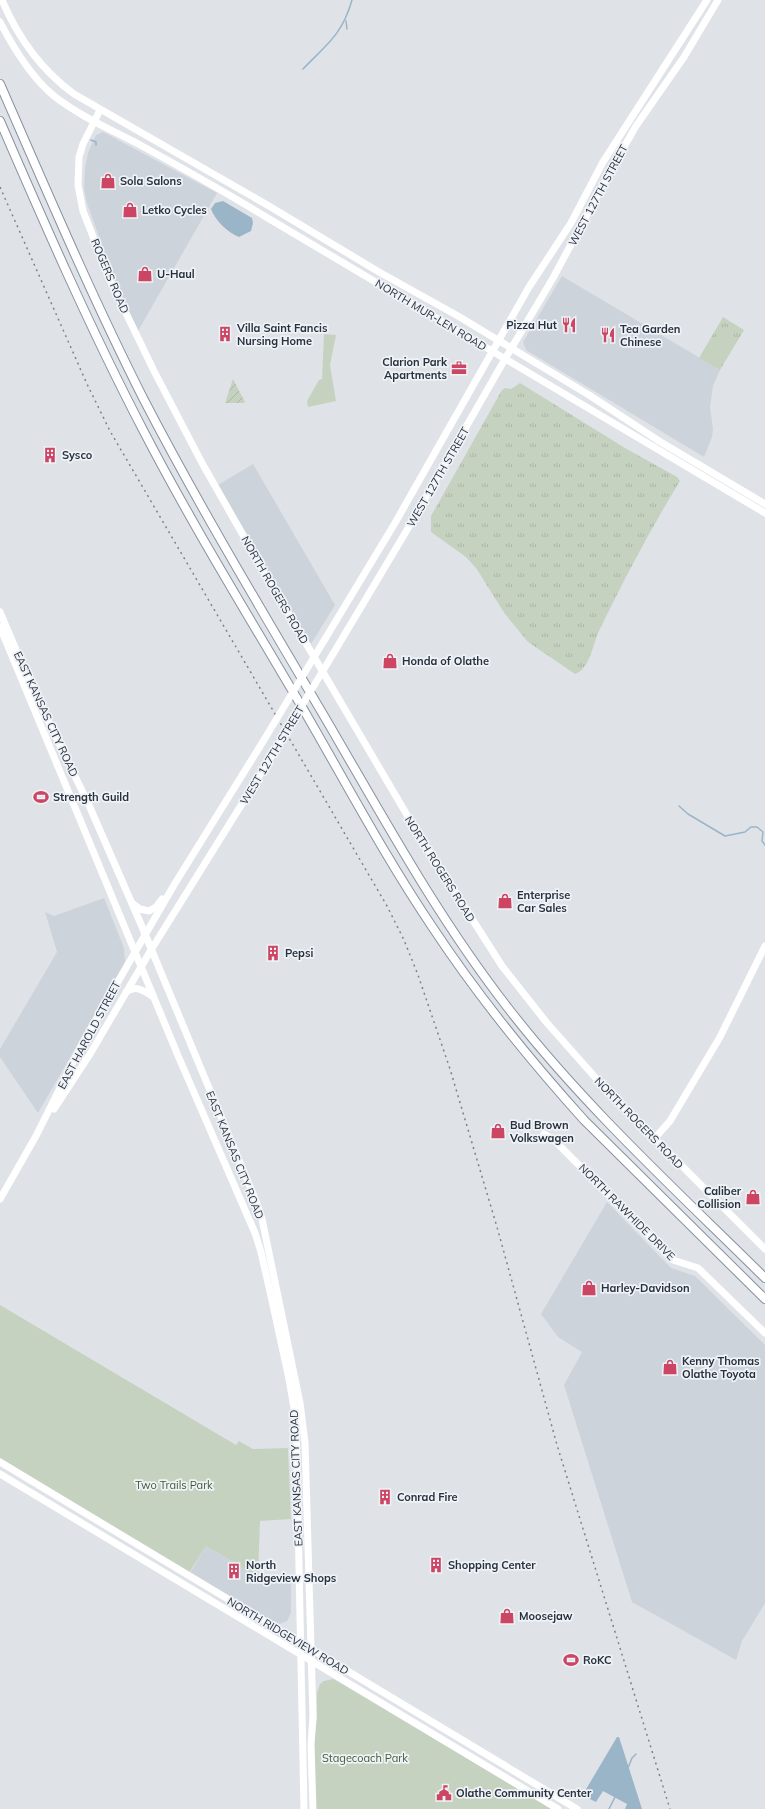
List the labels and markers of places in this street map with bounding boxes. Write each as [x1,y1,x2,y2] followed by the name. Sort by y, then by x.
[99,172,117,190] shop icon: Sola Salons
[120,174,182,188] place label: Sola Salons
[121,201,139,219] shop icon: Letko Cycles
[142,203,207,217] place label: Letko Cycles
[136,265,154,283] shop icon: U-Haul
[157,267,195,281] place label: U-Haul
[560,316,578,334] restaurant icon: Pizza Hut
[506,318,557,332] place label: Pizza Hut
[236,321,328,348] place label: Villa Saint Fancis Nursing Home
[620,322,681,349] place label: Tea Garden Chinese
[216,325,234,343] building icon: Villa Saint Fancis Nursing Home
[599,326,617,344] restaurant icon: Tea Garden Chinese
[382,355,448,382] place label: Clarion Park Apartments
[450,359,468,377] office icon: Clarion Park Apartments
[41,446,59,464] building icon: Sysco
[62,448,93,462] place label: Sysco
[381,652,399,670] shop icon: Honda of Olathe
[402,654,489,668] place label: Honda of Olathe
[32,788,50,806] sports icon: Strength Guild
[53,790,129,804] place label: Strength Guild
[517,888,570,915] place label: Enterprise Car Sales
[496,892,514,910] shop icon: Enterprise Car Sales
[264,944,282,962] building icon: Pepsi
[285,946,313,960] place label: Pepsi
[509,1118,574,1145] place label: Bud Brown Volkswagen
[489,1122,507,1140] shop icon: Bud Brown Volkswagen
[697,1184,742,1211] place label: Caliber Collision
[744,1188,762,1206] shop icon: Caliber Collision
[580,1279,598,1297] shop icon: Harley-Davidson
[601,1281,690,1295] place label: Harley-Davidson
[682,1354,760,1381] place label: Kenny Thomas Olathe Toyota
[661,1358,679,1376] shop icon: Kenny Thomas Olathe Toyota
[376,1488,394,1506] building icon: Conrad Fire
[397,1490,458,1504] place label: Conrad Fire
[427,1556,445,1574] building icon: Shopping Center
[246,1558,337,1585] place label: North Ridgeview Shops
[448,1558,536,1572] place label: Shopping Center
[225,1562,243,1580] building icon: North Ridgeview Shops
[498,1607,516,1625] shop icon: Moosejaw
[519,1609,573,1623] place label: Moosejaw
[562,1651,580,1669] sports icon: RoKC
[583,1653,612,1667] place label: RoKC
[435,1784,453,1802] public building icon: Olathe Community Center
[456,1786,592,1800] place label: Olathe Community Center

